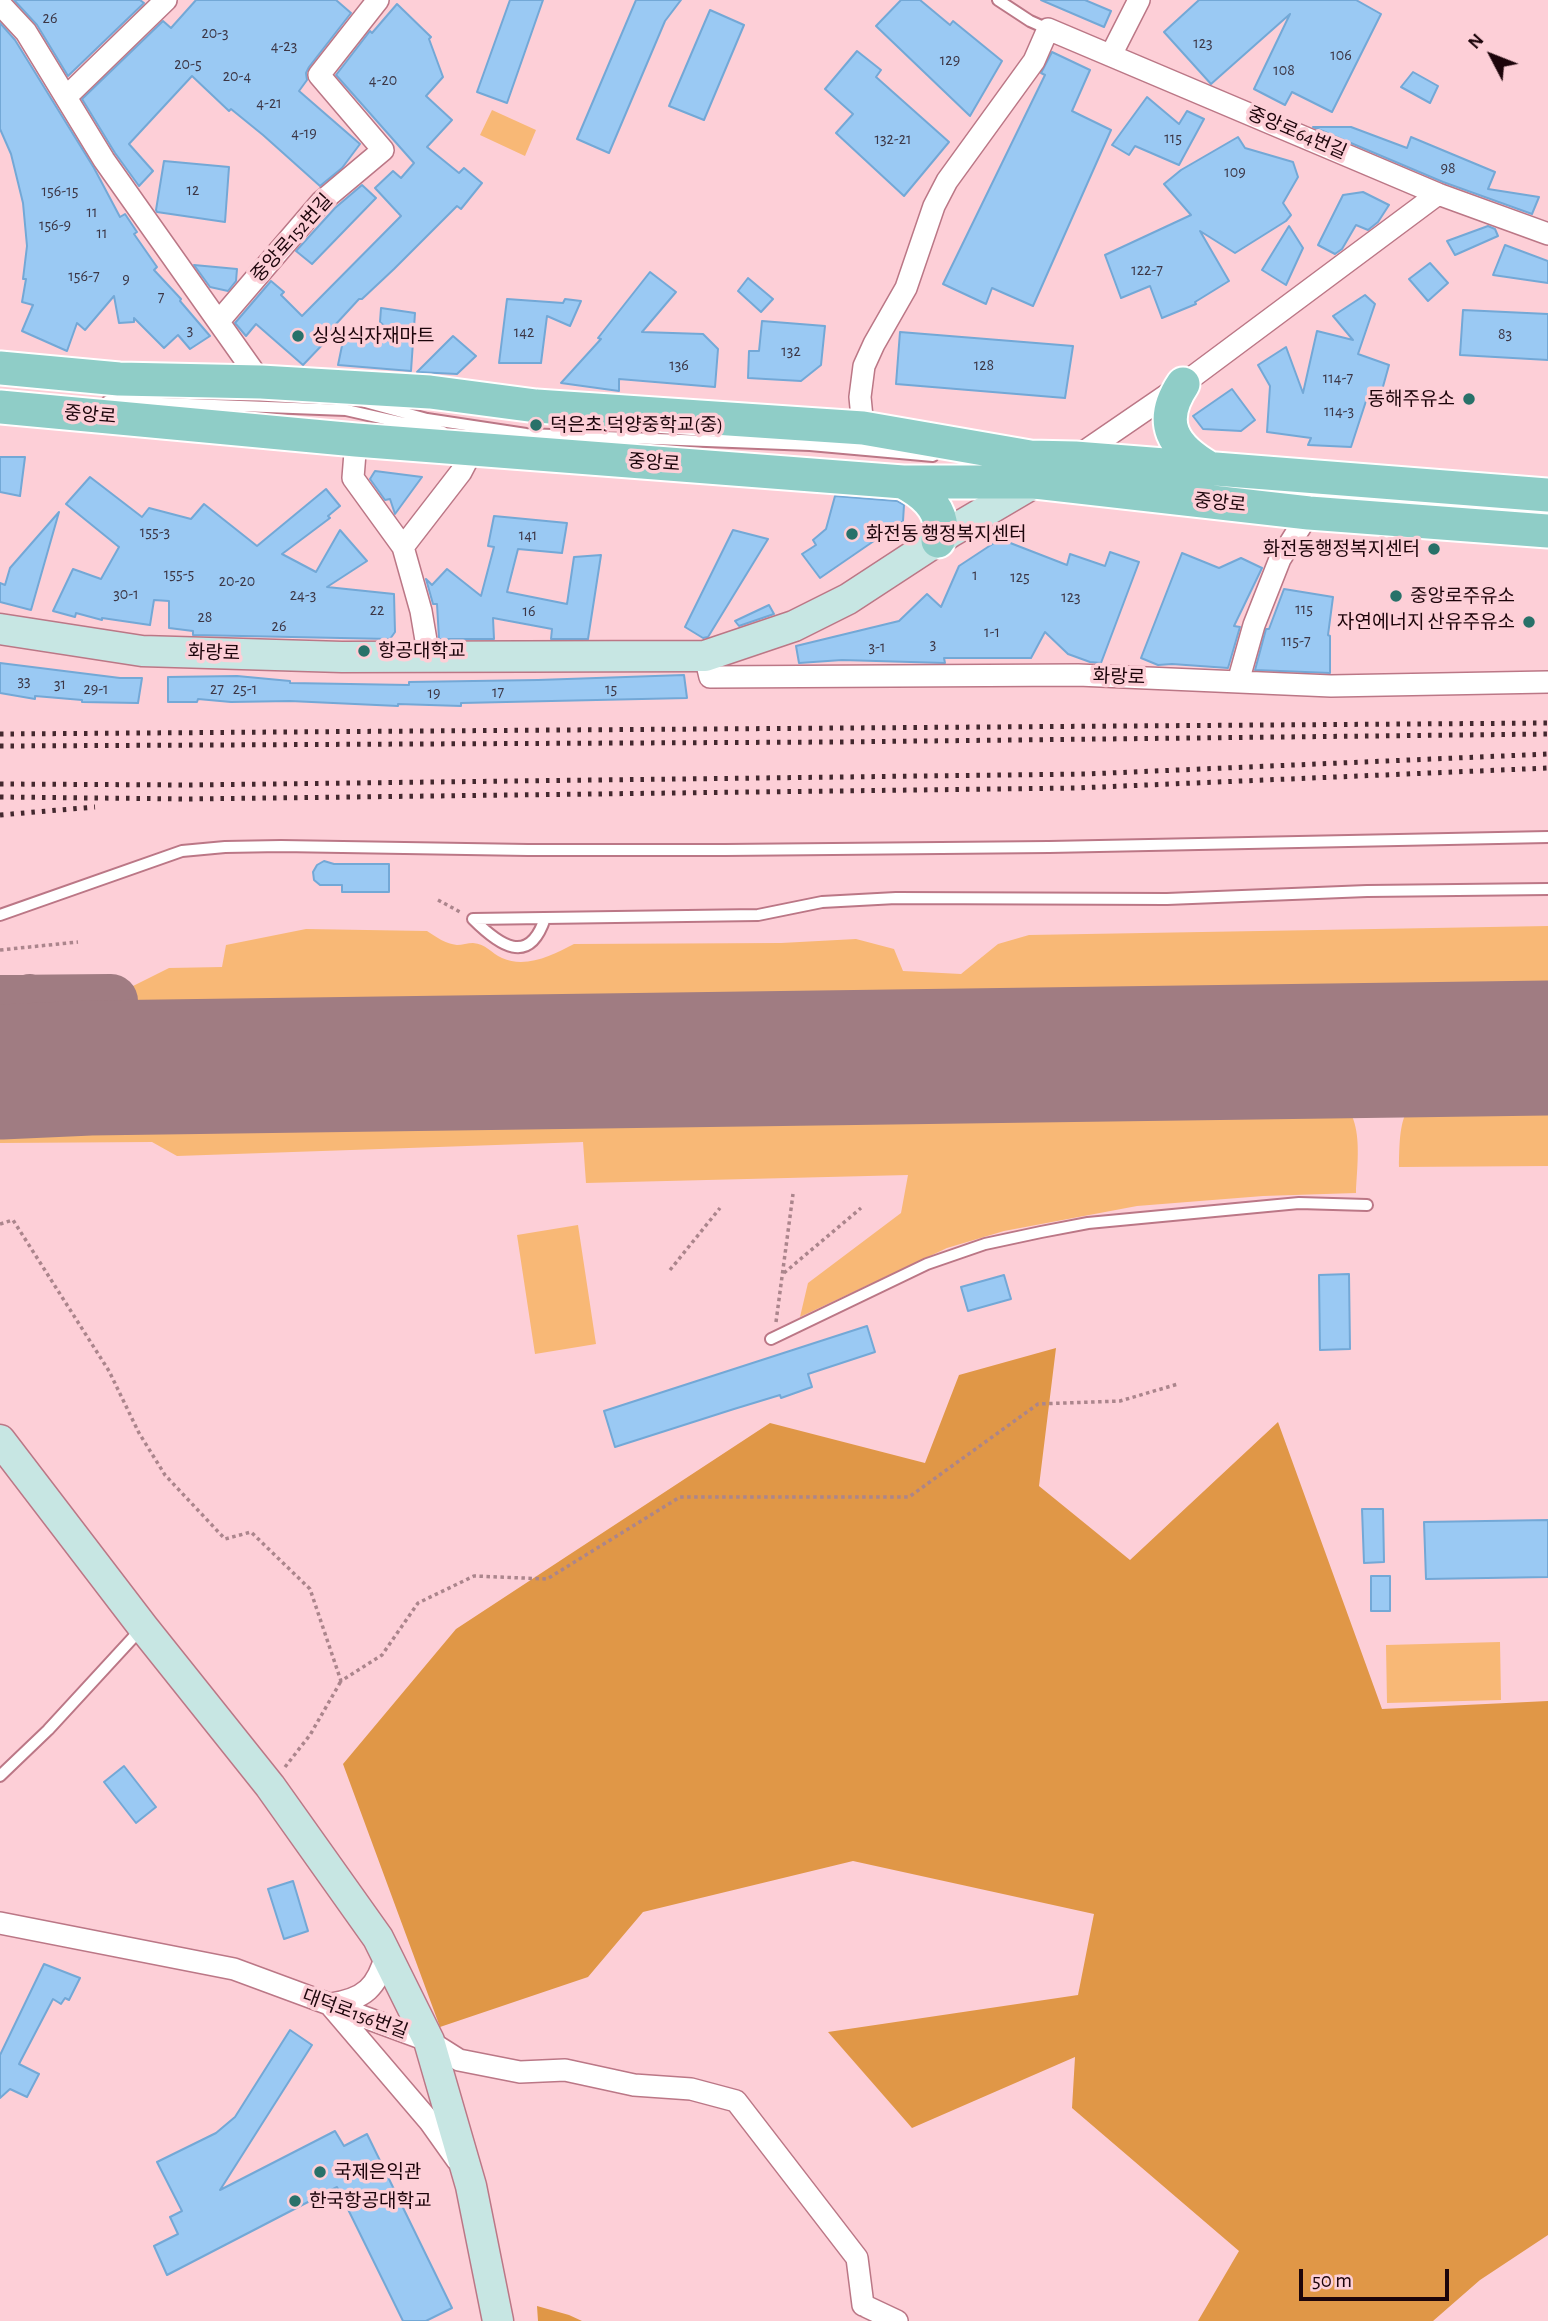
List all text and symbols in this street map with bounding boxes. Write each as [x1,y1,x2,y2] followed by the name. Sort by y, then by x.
[43,8,57,28] house number: 26
[1457,21,1527,91] north arrow
[201,23,229,43] house number: 20-3
[1465,30,1488,53] text: N
[1193,33,1213,53] house number: 123
[271,36,297,56] house number: 4-23
[1330,45,1352,65] house number: 106
[940,50,960,70] house number: 129
[174,54,202,74] house number: 20-5
[1273,60,1295,80] house number: 108
[223,66,251,86] house number: 20-4
[369,70,397,90] house number: 4-20
[256,93,282,113] house number: 4-21
[1244,102,1350,164] street label: 중앙로64번길
[291,123,317,143] house number: 4-19
[1164,128,1182,148] house number: 115
[874,129,912,149] house number: 132-21
[1440,158,1456,178] house number: 98
[1224,162,1246,182] house number: 109
[187,180,199,200] house number: 12
[42,181,78,201] house number: 156-15
[247,189,337,287] street label: 중앙로152번길
[86,202,98,222] house number: 11
[39,215,71,235] house number: 156-9
[96,223,108,243] house number: 11
[1131,260,1163,280] house number: 122-7
[68,266,100,286] house number: 156-7
[122,269,130,289] house number: 9
[158,287,164,307] house number: 7
[187,320,193,340] house number: 3
[514,322,534,342] house number: 142
[1498,324,1512,344] house number: 83
[312,325,434,347] place label: 싱싱식자재마트
[290,328,306,344] marker: 싱싱식자재마트
[781,341,801,361] house number: 132
[669,355,689,375] house number: 136
[974,355,994,375] house number: 128
[1323,368,1353,388] house number: 114-7
[1368,388,1455,410] place label: 동해주유소
[1461,391,1477,407] marker: 동해주유소
[63,401,117,429] street label: 중앙로
[1324,401,1354,421] house number: 114-3
[550,414,723,436] place label: 덕은초.덕양중학교(중)
[528,417,544,433] marker: 덕은초.덕양중학교(중)
[627,450,681,476] street label: 중앙로
[1193,489,1247,517] street label: 중앙로
[140,522,170,542] house number: 155-3
[866,523,1026,545] place label: 화전동 행정복지센터
[519,525,537,545] house number: 141
[844,526,860,542] marker: 화전동 행정복지센터
[1263,538,1420,560] place label: 화전동행정복지센터
[1426,541,1442,557] marker: 화전동행정복지센터
[164,564,194,584] house number: 155-5
[972,565,978,585] house number: 1
[1010,567,1030,587] house number: 125
[219,571,255,591] house number: 20-20
[113,584,139,604] house number: 30-1
[290,585,316,605] house number: 24-3
[1410,585,1515,607] place label: 중앙로주유소
[1061,587,1081,607] house number: 123
[1388,588,1404,604] marker: 중앙로주유소
[1295,599,1313,619] house number: 115
[370,600,384,620] house number: 22
[522,601,536,621] house number: 16
[198,607,212,627] house number: 28
[1337,611,1515,633] place label: 자연에너지 산유주유소
[1521,614,1537,630] marker: 자연에너지 산유주유소
[272,616,286,636] house number: 26
[984,622,1000,642] house number: 1-1
[1281,631,1311,651] house number: 115-7
[930,634,936,654] house number: 3
[868,637,886,657] house number: 3-1
[378,640,465,662] place label: 항공대학교
[187,641,241,665] street label: 화랑로
[356,643,372,659] marker: 항공대학교
[1092,665,1146,689] street label: 화랑로
[17,671,31,691] house number: 33
[54,674,66,694] house number: 31
[83,679,109,699] house number: 29-1
[210,679,224,699] house number: 27
[233,679,257,699] house number: 25-1
[605,679,617,699] house number: 15
[492,682,504,702] house number: 17
[427,683,441,703] house number: 19
[299,1984,411,2044] street label: 대덕로156번길
[334,2161,421,2183] place label: 국제은익관
[312,2164,328,2180] marker: 국제은익관
[309,2190,431,2212] place label: 한국항공대학교
[287,2193,303,2209] marker: 한국항공대학교
[1303,2254,1454,2298] scale bar
[1312,2270,1352,2291] text: 50 m

